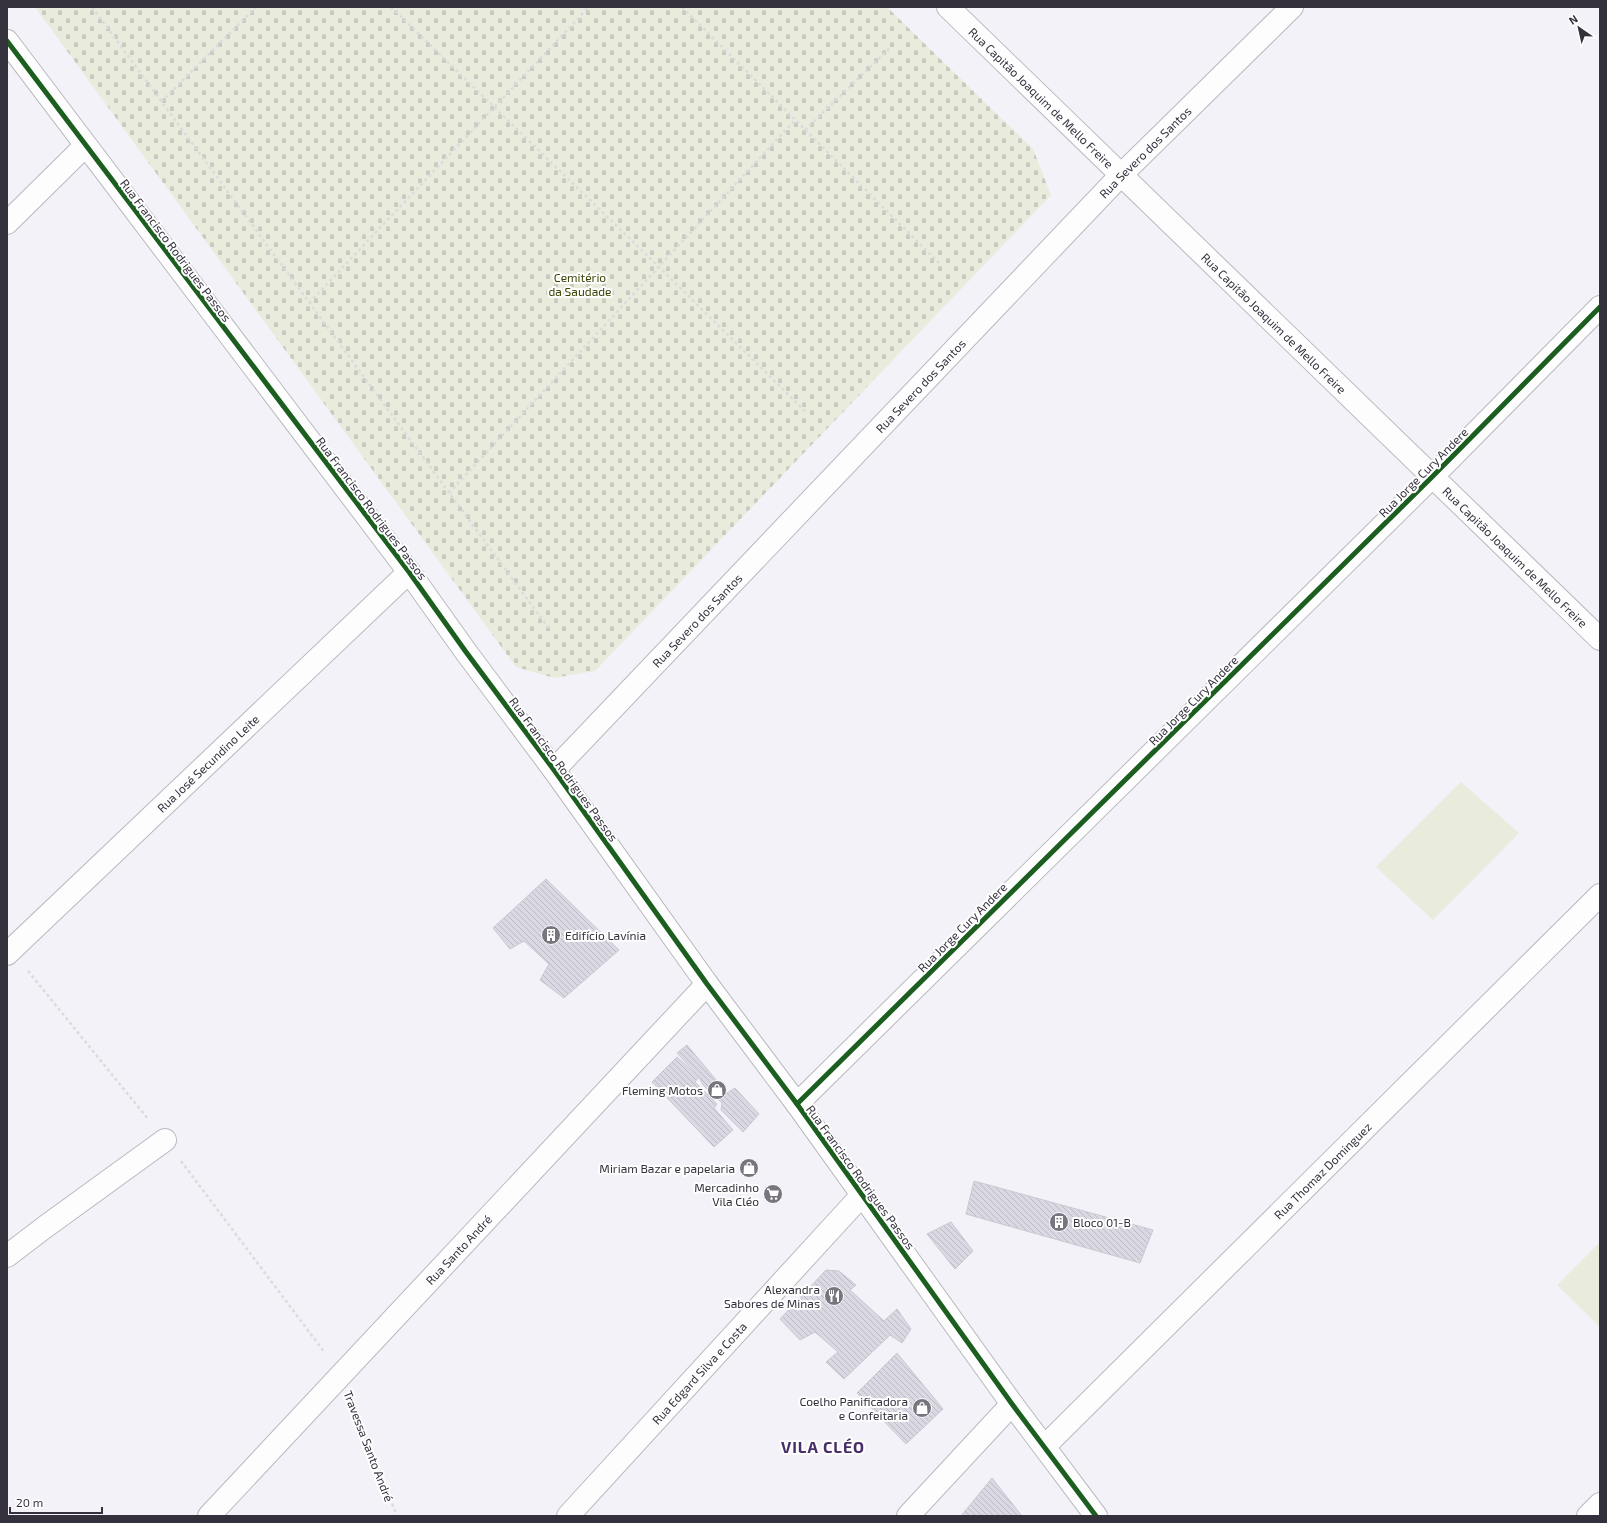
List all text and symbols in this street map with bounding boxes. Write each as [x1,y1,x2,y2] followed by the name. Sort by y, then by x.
[1559,8,1599,48] north arrow
[1566,12,1580,27] text: N
[966,24,1117,171] street label: Rua Capitão Joaquim de Mello Freire
[1096,103,1194,201] street label: Rua Severo dos Santos
[118,176,234,324] street label: Rua Francisco Rodrigues Passos
[1199,250,1349,396] street label: Rua Capitão Joaquim de Mello Freire
[548,270,612,298] park label: Cemitério da Saudade
[872,336,968,435] street label: Rua Severo dos Santos
[1375,424,1471,520] street label: Rua Jorge Cury Andere
[314,434,430,582] street label: Rua Francisco Rodrigues Passos
[1440,484,1590,630] street label: Rua Capitão Joaquim de Mello Freire
[649,570,745,670] street label: Rua Severo dos Santos
[1145,652,1241,748] street label: Rua Jorge Cury Andere
[507,694,621,844] street label: Rua Francisco Rodrigues Passos
[154,711,262,815] street label: Rua José Secundino Leite
[914,879,1010,975] street label: Rua Jorge Cury Andere
[540,924,562,946] building icon: Edifício Lavínia
[565,928,646,942] place label: Edifício Lavínia
[706,1079,728,1101] shop icon: Fleming Motos
[622,1083,703,1097] place label: Fleming Motos
[804,1102,918,1252] street label: Rua Francisco Rodrigues Passos
[1271,1119,1374,1222] street label: Rua Thomaz Dominguez
[738,1157,760,1179] shop icon: Miriam Bazar e papelaria
[599,1161,735,1175] place label: Miriam Bazar e papelaria
[694,1180,759,1208] place label: Mercadinho Vila Cléo
[762,1183,784,1205] supermarket icon: Mercadinho Vila Cléo
[1048,1211,1070,1233] building icon: Bloco 01-B
[423,1212,494,1287] street label: Rua Santo André
[1073,1215,1131,1229] place label: Bloco 01-B
[724,1282,820,1310] place label: Alexandra Sabores de Minas
[823,1285,845,1307] restaurant icon: Alexandra Sabores de Minas
[649,1319,749,1427] street label: Rua Edgard Silva e Costa
[341,1388,397,1504] street label: Travessa Santo André
[799,1394,908,1422] place label: Coelho Panificadora e Confeitaria
[911,1397,933,1419] shop icon: Coelho Panificadora e Confeitaria
[781,1437,865,1456] district label: VILA CLÉO
[10,1489,102,1515] scale bar
[16,1495,43,1509] text: 20 m

